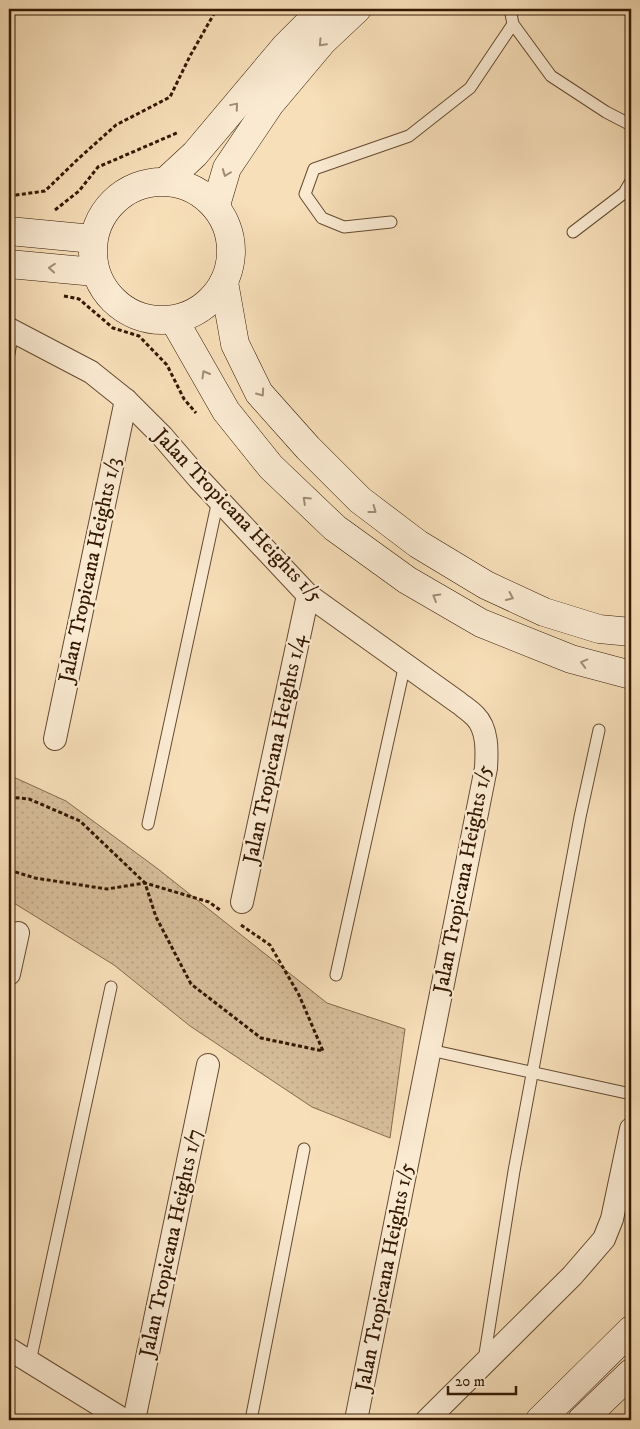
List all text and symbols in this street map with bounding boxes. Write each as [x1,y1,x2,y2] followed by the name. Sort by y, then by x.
[319,37,328,46] one-way arrow
[230,103,238,112] one-way arrow
[222,168,232,177] one-way arrow
[48,262,56,273] one-way arrow
[201,370,211,379] one-way arrow
[255,387,264,397] one-way arrow
[147,422,328,609] street label: Jalan Tropicana Heights 1/5
[53,455,127,687] street label: Jalan Tropicana Heights 1/3
[303,497,312,506] one-way arrow
[367,504,377,513] one-way arrow
[505,590,514,601] one-way arrow
[432,593,441,603] one-way arrow
[238,631,312,868] street label: Jalan Tropicana Heights 1/4
[581,658,589,668] one-way arrow
[428,762,498,997] street label: Jalan Tropicana Heights 1/5
[134,1126,208,1362] street label: Jalan Tropicana Heights 1/7
[350,1160,420,1395] street label: Jalan Tropicana Heights 1/5
[448,1364,515,1396] scale bar
[455,1372,485,1391] text: 20 m

